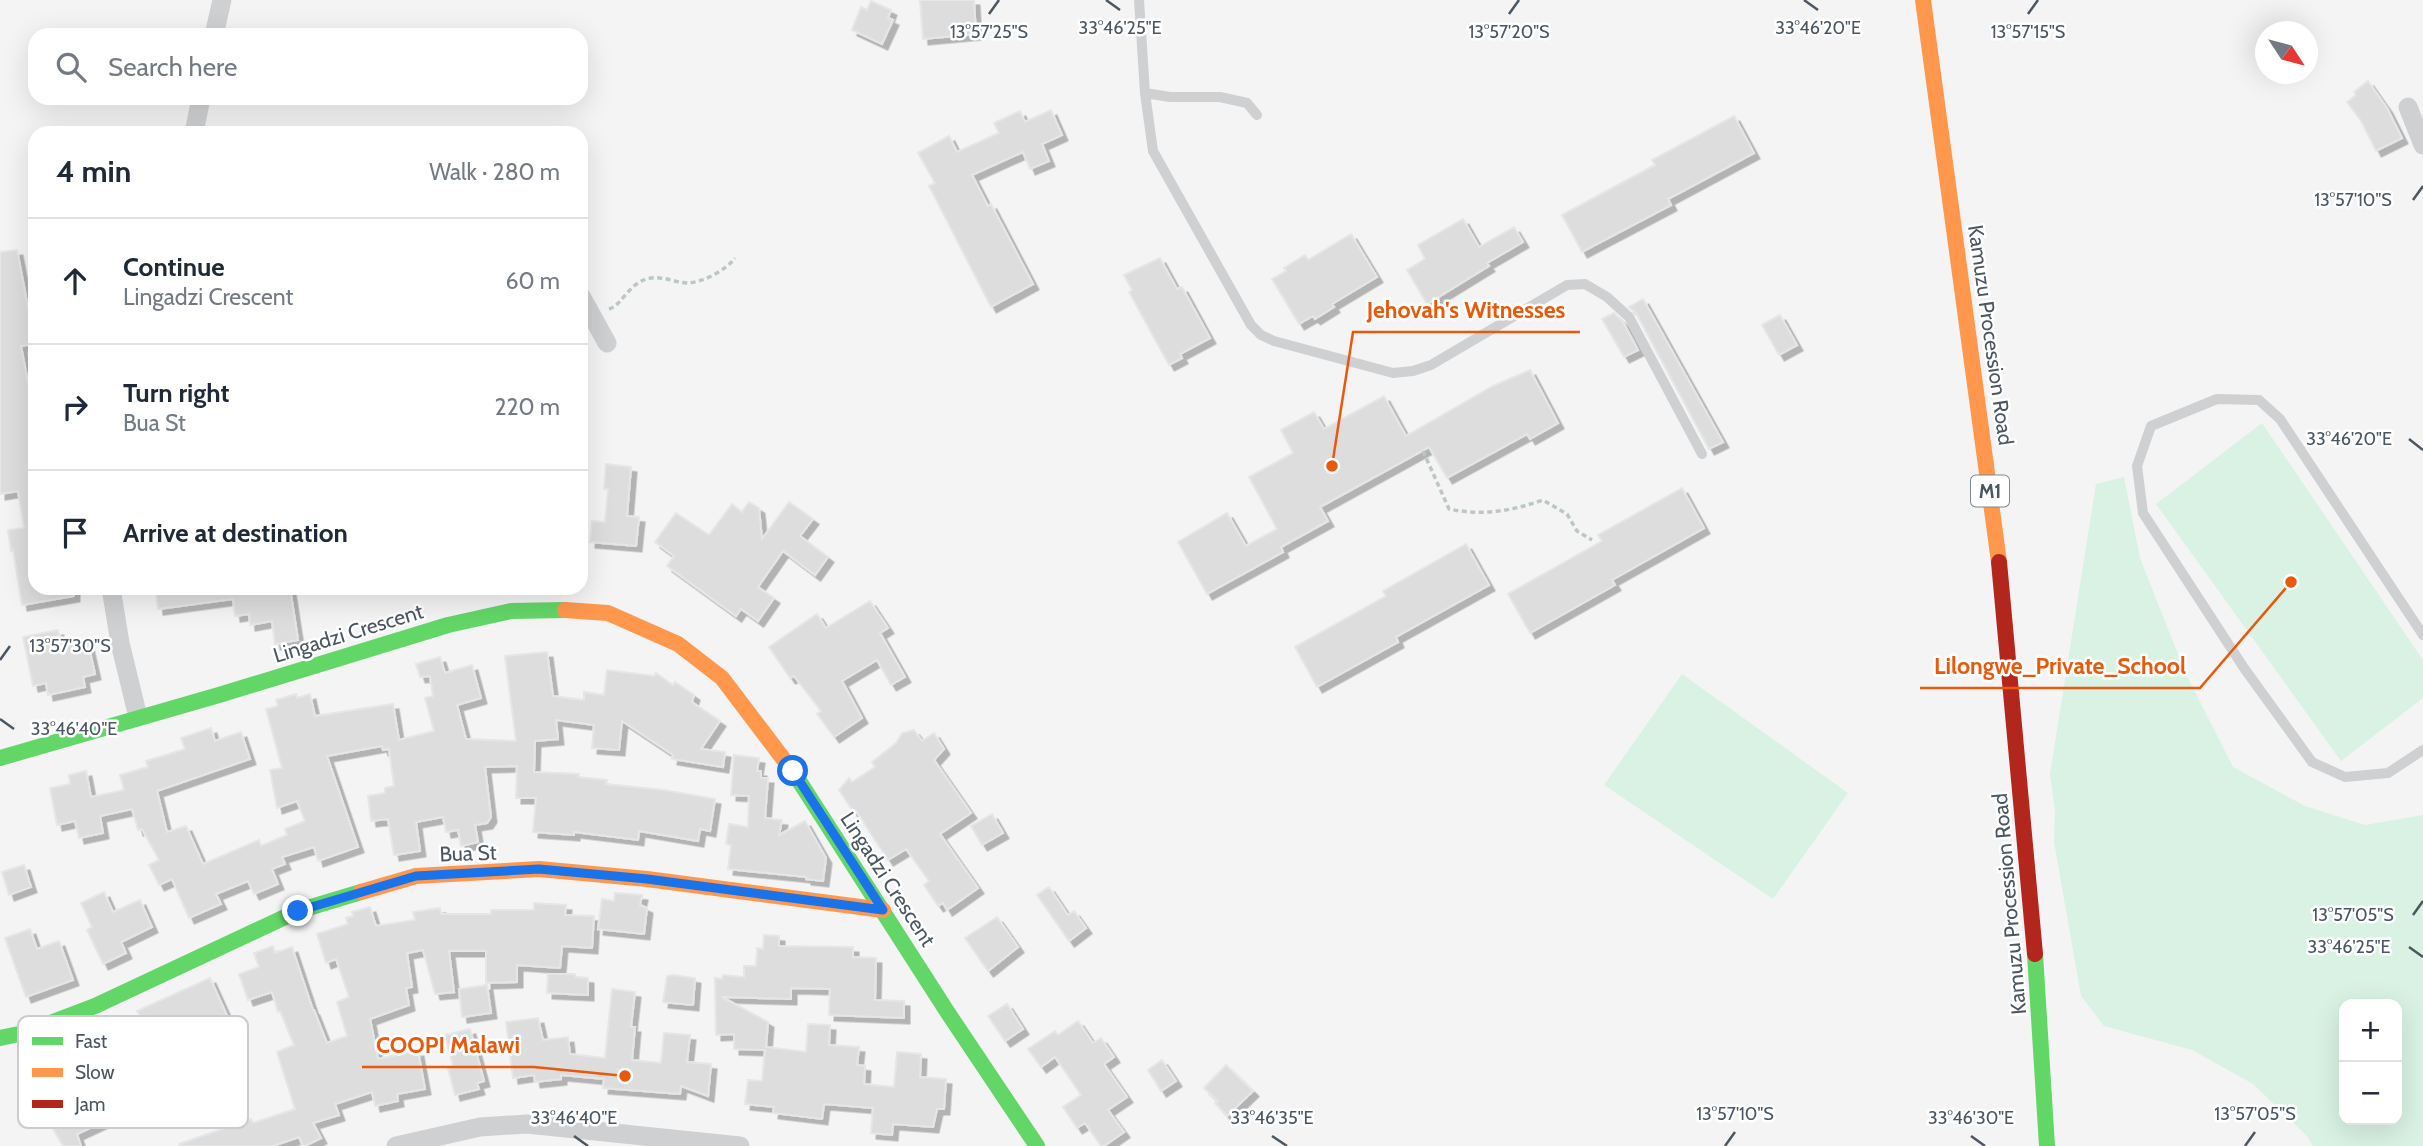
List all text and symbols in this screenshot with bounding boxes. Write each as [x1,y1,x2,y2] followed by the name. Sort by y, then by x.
[1079,17,1161,39] text: 33°46'25"E
[1775,17,1861,39] text: 33°46'20"E
[950,21,1028,43] text: 13°57'25"S
[1468,21,1550,43] text: 13°57'20"S
[1991,21,2065,43] text: 13°57'15"S
[2255,21,2318,84] north arrow
[28,28,588,105] search box
[52,48,90,86] icon: search
[108,51,237,83] text: Search here
[56,153,131,190] text: 4 min
[429,158,560,186] text: Walk · 280 m
[2314,189,2392,211] text: 13°57'10"S
[1963,223,2019,447] street label: Kamuzu Procession Road
[123,251,225,283] text: Continue
[56,262,94,300] icon: ahead
[506,267,560,295] text: 60 m
[123,283,293,311] text: Lingadzi Crescent
[1353,288,1580,332] callout: Jehovah's Witnesses
[1366,296,1566,324] text: Jehovah's Witnesses
[123,377,229,409] text: Turn right
[56,388,94,426] icon: right
[494,393,560,421] text: 220 m
[123,409,186,437] text: Bua St
[2306,428,2392,450] text: 33°46'20"E
[1971,476,2009,506] road number: M1
[56,514,94,552] icon: arrive
[123,517,348,549] text: Arrive at destination
[270,598,426,668] street label: Lingadzi Crescent
[29,635,111,657] text: 13°57'30"S
[1920,644,2200,688] callout: Lilongwe_Private_School
[1934,652,2186,680] text: Lilongwe_Private_School
[31,718,117,740] text: 33°46'40"E
[777,755,808,786] route start
[1987,792,2031,1016] street label: Kamuzu Procession Road
[835,807,941,951] street label: Lingadzi Crescent
[439,840,497,866] street label: Bua St
[282,895,313,926] route end
[2312,904,2394,926] text: 13°57'05"S
[2308,936,2390,958] text: 33°46'25"E
[2339,999,2402,1125] map controls
[2339,999,2402,1062] button: +
[18,1016,248,1128] legend
[362,1023,534,1067] callout: COOPI Malawi
[75,1030,108,1053] text: Fast
[376,1031,520,1059] text: COOPI Malawi
[75,1061,115,1084] text: Slow
[2339,1062,2402,1125] button: −
[74,1093,105,1116] text: Jam
[1696,1103,1774,1125] text: 13°57'10"S
[2214,1103,2296,1125] text: 13°57'05"S
[531,1107,617,1129] text: 33°46'40"E
[1230,1107,1314,1129] text: 33°46'35"E
[1928,1107,2014,1129] text: 33°46'30"E

